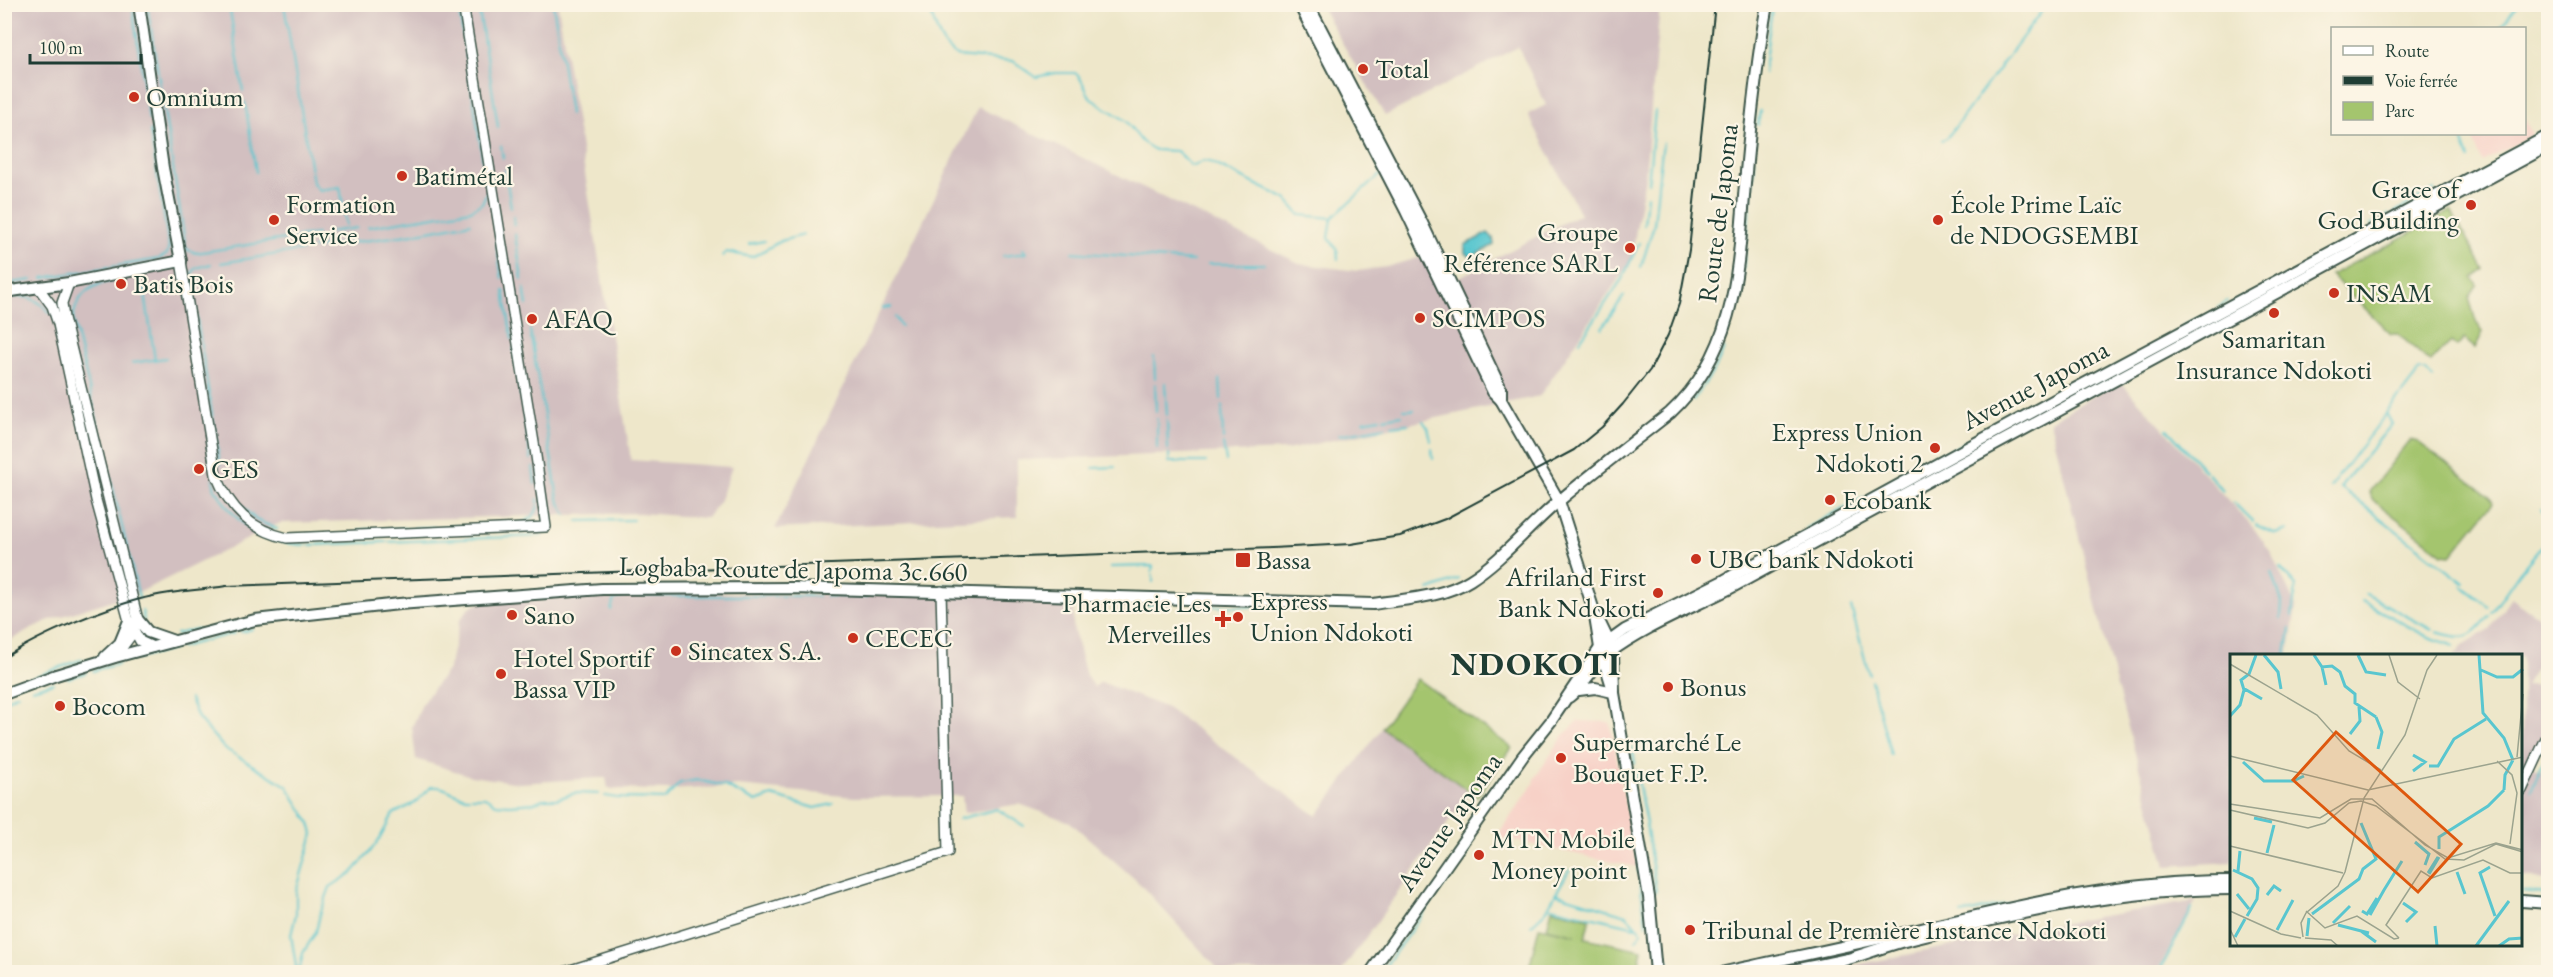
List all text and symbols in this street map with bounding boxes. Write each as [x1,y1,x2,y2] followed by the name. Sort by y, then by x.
[30,27,141,65] scale bar
[2331,27,2526,135] legend
[39,36,83,59] text: 100 m
[2385,39,2429,62] text: Route
[1375,51,1429,86] place label: Total
[1356,62,1370,76] marker: Total
[2385,69,2457,92] text: Voie ferrée
[146,79,244,114] place label: Omnium
[127,90,141,104] marker: Omnium
[2385,99,2415,122] text: Parc
[1689,121,1746,304] street label: Route de Japoma
[414,158,513,193] place label: Batimétal
[395,169,409,183] marker: Batimétal
[2317,171,2462,237] place label: Grace of God Building
[286,186,396,252] place label: Formation Service
[1950,186,2139,252] place label: École Prime Laïc de NDOGSEMBI
[2464,198,2478,212] marker: Grace of God Building
[267,213,281,227] marker: Formation Service
[1931,213,1945,227] marker: École Prime Laïc de NDOGSEMBI
[1443,214,1618,280] place label: Groupe Référence SARL
[1623,241,1637,255] marker: Groupe Référence SARL
[133,266,233,301] place label: Batis Bois
[2346,275,2432,310] place label: INSAM
[114,277,128,291] marker: Batis Bois
[2327,286,2341,300] marker: INSAM
[1432,300,1545,335] place label: SCIMPOS
[543,301,616,336] place label: AFAQ
[2267,306,2281,320] marker: Samaritan Insurance Ndokoti
[1413,311,1427,325] marker: SCIMPOS
[525,312,539,326] marker: AFAQ
[2176,321,2372,387] place label: Samaritan Insurance Ndokoti
[1954,331,2115,439] street label: Avenue Japoma
[1771,414,1923,480] place label: Express Union Ndokoti 2
[1928,441,1942,455] marker: Express Union Ndokoti 2
[211,451,258,486] place label: GES
[192,462,206,476] marker: GES
[1842,482,1932,517] place label: Ecobank
[1823,493,1837,507] marker: Ecobank
[1708,541,1914,576] place label: UBC bank Ndokoti
[1256,542,1311,577] place label: Bassa
[618,548,968,589] street label: Logbaba Route de Japoma 3c.660
[1234,551,1252,569] marker: Bassa
[1689,552,1703,566] marker: UBC bank Ndokoti
[1498,559,1647,625] place label: Afriland First Bank Ndokoti
[1250,583,1413,649] place label: Express Union Ndokoti
[1062,585,1211,651] place label: Pharmacie Les Merveilles
[1651,586,1665,600] marker: Afriland First Bank Ndokoti
[524,597,575,632] place label: Sano
[505,608,519,622] marker: Sano
[1231,610,1245,624] marker: Express Union Ndokoti
[1216,612,1230,626] marker: Pharmacie Les Merveilles
[865,620,953,655] place label: CECEC
[846,631,860,645] marker: CECEC
[688,633,822,668] place label: Sincatex S.A.
[513,640,655,706] place label: Hotel Sportif Bassa VIP
[1450,642,1622,685] district label: NDOKOTI
[669,644,683,658] marker: Sincatex S.A.
[2230,654,2523,947] inset map
[494,667,508,681] marker: Hotel Sportif Bassa VIP
[1680,669,1746,704] place label: Bonus
[1661,680,1675,694] marker: Bonus
[72,688,146,723] place label: Bocom
[53,699,67,713] marker: Bocom
[1573,724,1741,790] place label: Supermarché Le Bouquet F.P.
[1387,745,1510,899] street label: Avenue Japoma
[1554,751,1568,765] marker: Supermarché Le Bouquet F.P.
[1491,821,1635,887] place label: MTN Mobile Money point
[1472,848,1486,862] marker: MTN Mobile Money point
[1702,912,2107,947] place label: Tribunal de Première Instance Ndokoti
[1683,923,1697,937] marker: Tribunal de Première Instance Ndokoti

